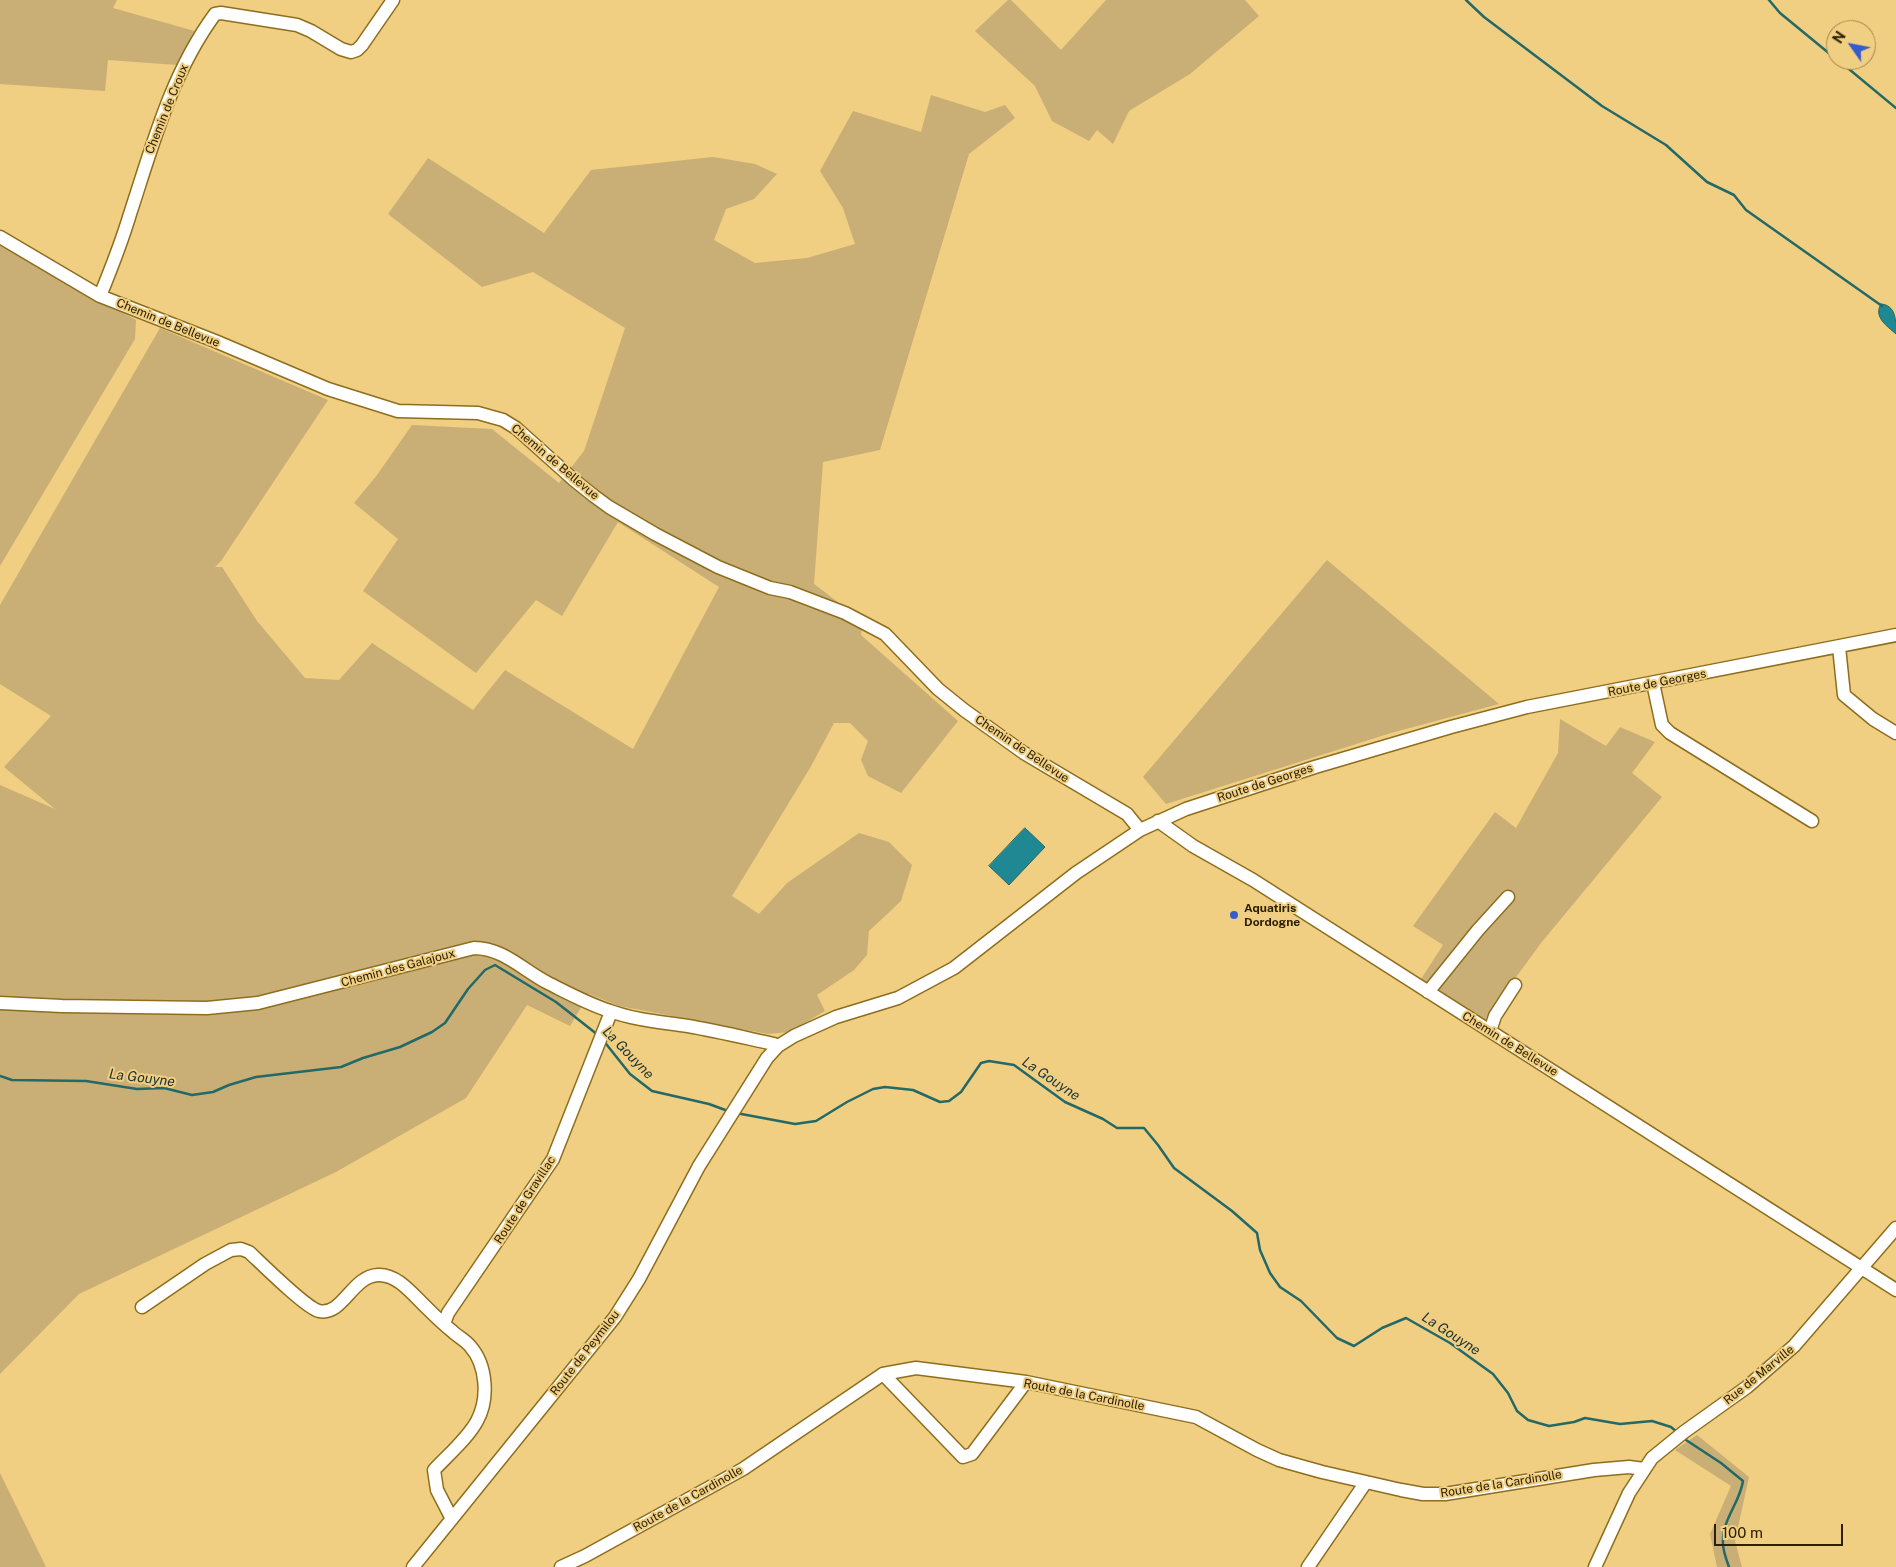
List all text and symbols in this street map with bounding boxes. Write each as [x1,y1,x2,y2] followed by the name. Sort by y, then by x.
[1826,20,1876,70] north arrow
[1830,28,1849,46] text: N
[142,62,192,156] street label: Chemin de Croux
[114,296,222,350] street label: Chemin de Bellevue
[508,421,602,503] street label: Chemin de Bellevue
[1607,666,1707,700] street label: Route de Georges
[972,712,1072,786] street label: Chemin de Bellevue
[1215,761,1315,805] street label: Route de Georges
[1244,901,1300,929] place label: Aquatiris Dordogne
[1228,909,1240,921] marker: Aquatiris Dordogne
[339,946,457,990] street label: Chemin des Galajoux
[1459,1009,1561,1079] street label: Chemin de Bellevue
[599,1023,657,1083] water label: La Gouyne
[1019,1053,1083,1105] water label: La Gouyne
[108,1066,176,1090] water label: La Gouyne
[491,1153,559,1247] street label: Route de Gravillac
[547,1308,623,1398] street label: Route de Peymilou
[1419,1309,1483,1359] water label: La Gouyne
[1721,1342,1797,1408] street label: Rue de Marville
[1022,1376,1146,1414] street label: Route de la Cardinolle
[631,1463,745,1535] street label: Route de la Cardinolle
[1439,1467,1563,1501] street label: Route de la Cardinolle
[1716,1514,1845,1546] scale bar
[1722,1524,1763,1541] text: 100 m

